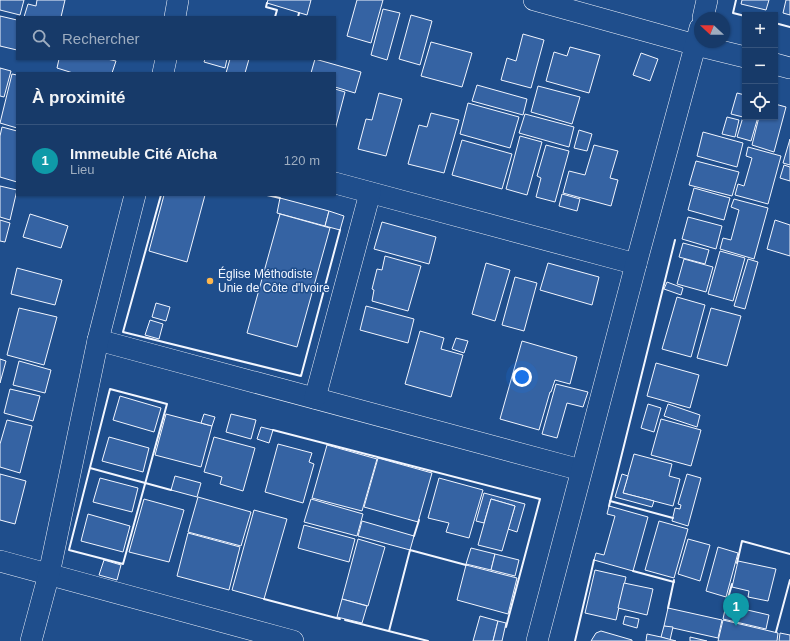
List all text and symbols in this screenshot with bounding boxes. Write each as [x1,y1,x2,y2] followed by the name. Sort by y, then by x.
[694,12,730,48] north arrow
[742,12,778,120] map controls
[742,12,778,48] button: +
[16,16,336,60] search box
[30,27,52,49] icon: search
[62,30,140,47] text: Rechercher
[742,48,778,84] button: −
[742,84,778,120] button: locate
[32,88,126,107] text: À proximité
[70,145,217,162] text: Immeuble Cité Aïcha
[41,153,49,168] text: 1
[284,153,320,168] text: 120 m
[70,162,95,177] text: Lieu
[218,266,330,295] place label: Église Méthodiste Unie de Côte d'Ivoire
[205,276,215,286] marker: Église Méthodiste Unie de Côte d'Ivoire
[512,367,532,387] your location
[723,593,749,626] pin: 1

